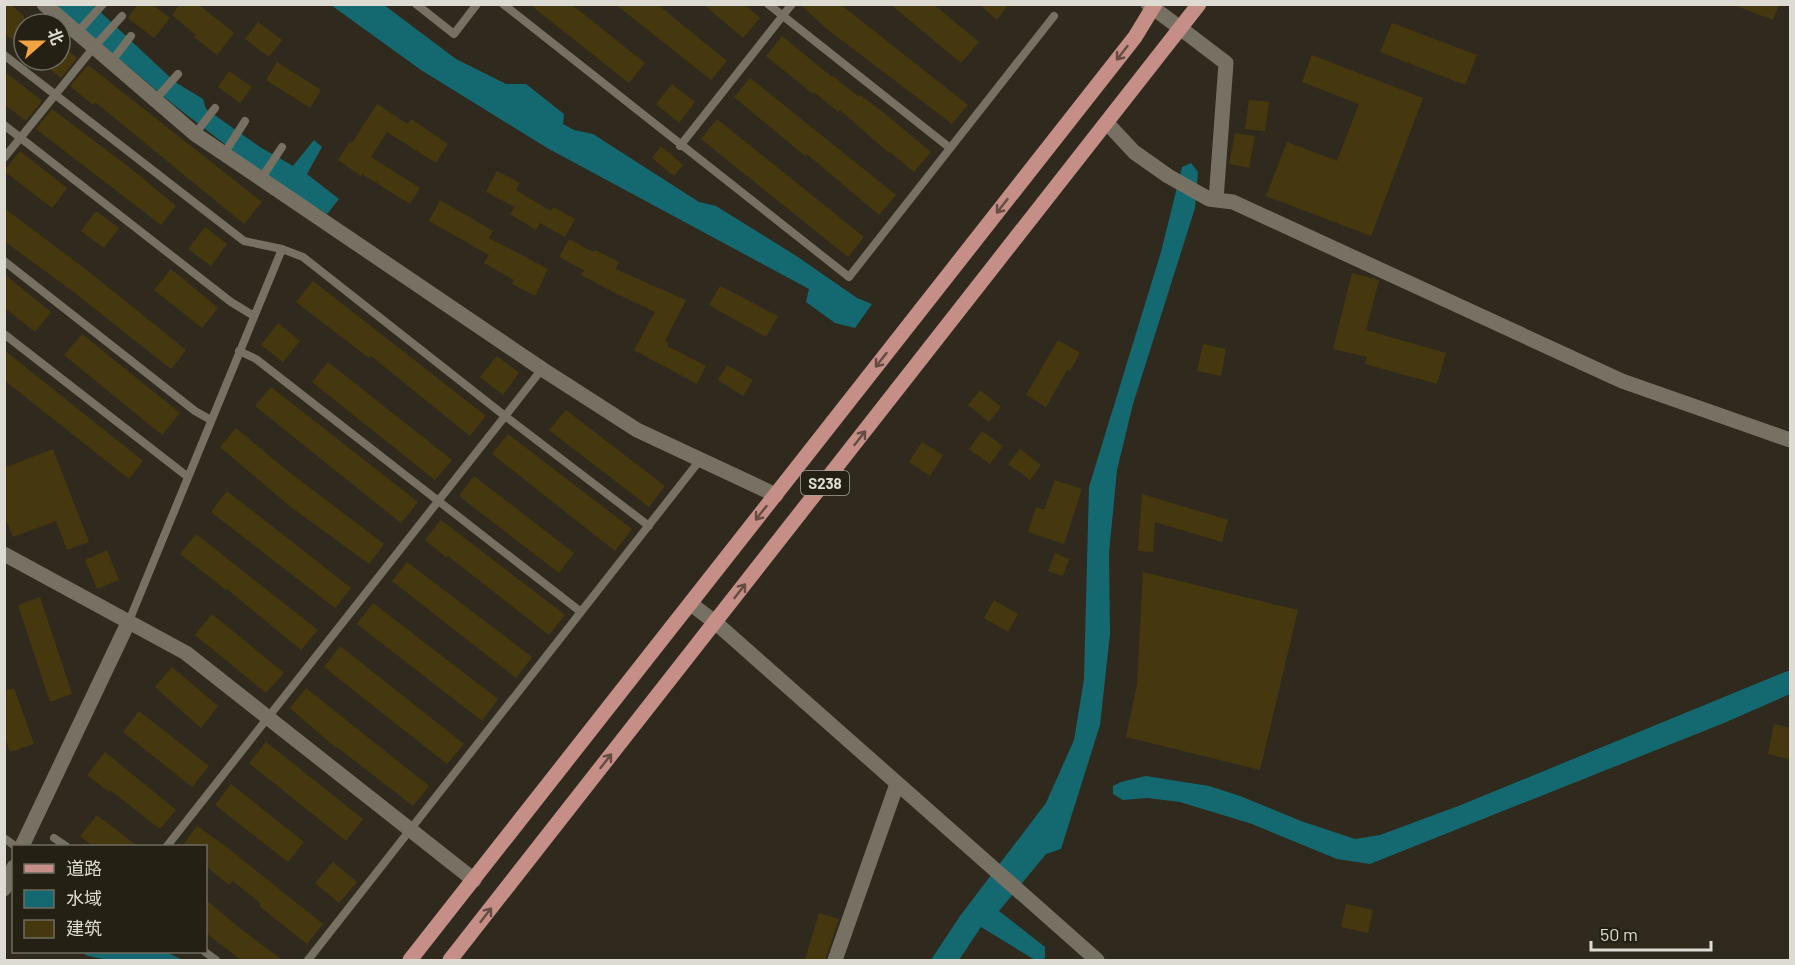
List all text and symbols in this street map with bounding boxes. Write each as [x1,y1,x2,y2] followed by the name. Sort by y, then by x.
[12,12,72,72] north arrow
[45,26,68,47] text: 北
[1116,45,1129,61] one-way arrow
[995,198,1008,214] one-way arrow
[875,351,888,367] one-way arrow
[854,430,867,446] one-way arrow
[801,471,849,495] road number: S238
[755,505,767,521] one-way arrow
[733,584,746,600] one-way arrow
[600,754,613,770] one-way arrow
[12,845,207,953] legend
[66,857,102,879] text: 道路
[66,887,102,909] text: 水域
[479,907,492,923] one-way arrow
[1591,914,1711,952] scale bar
[66,917,102,939] text: 建筑
[1600,923,1638,945] text: 50 m

